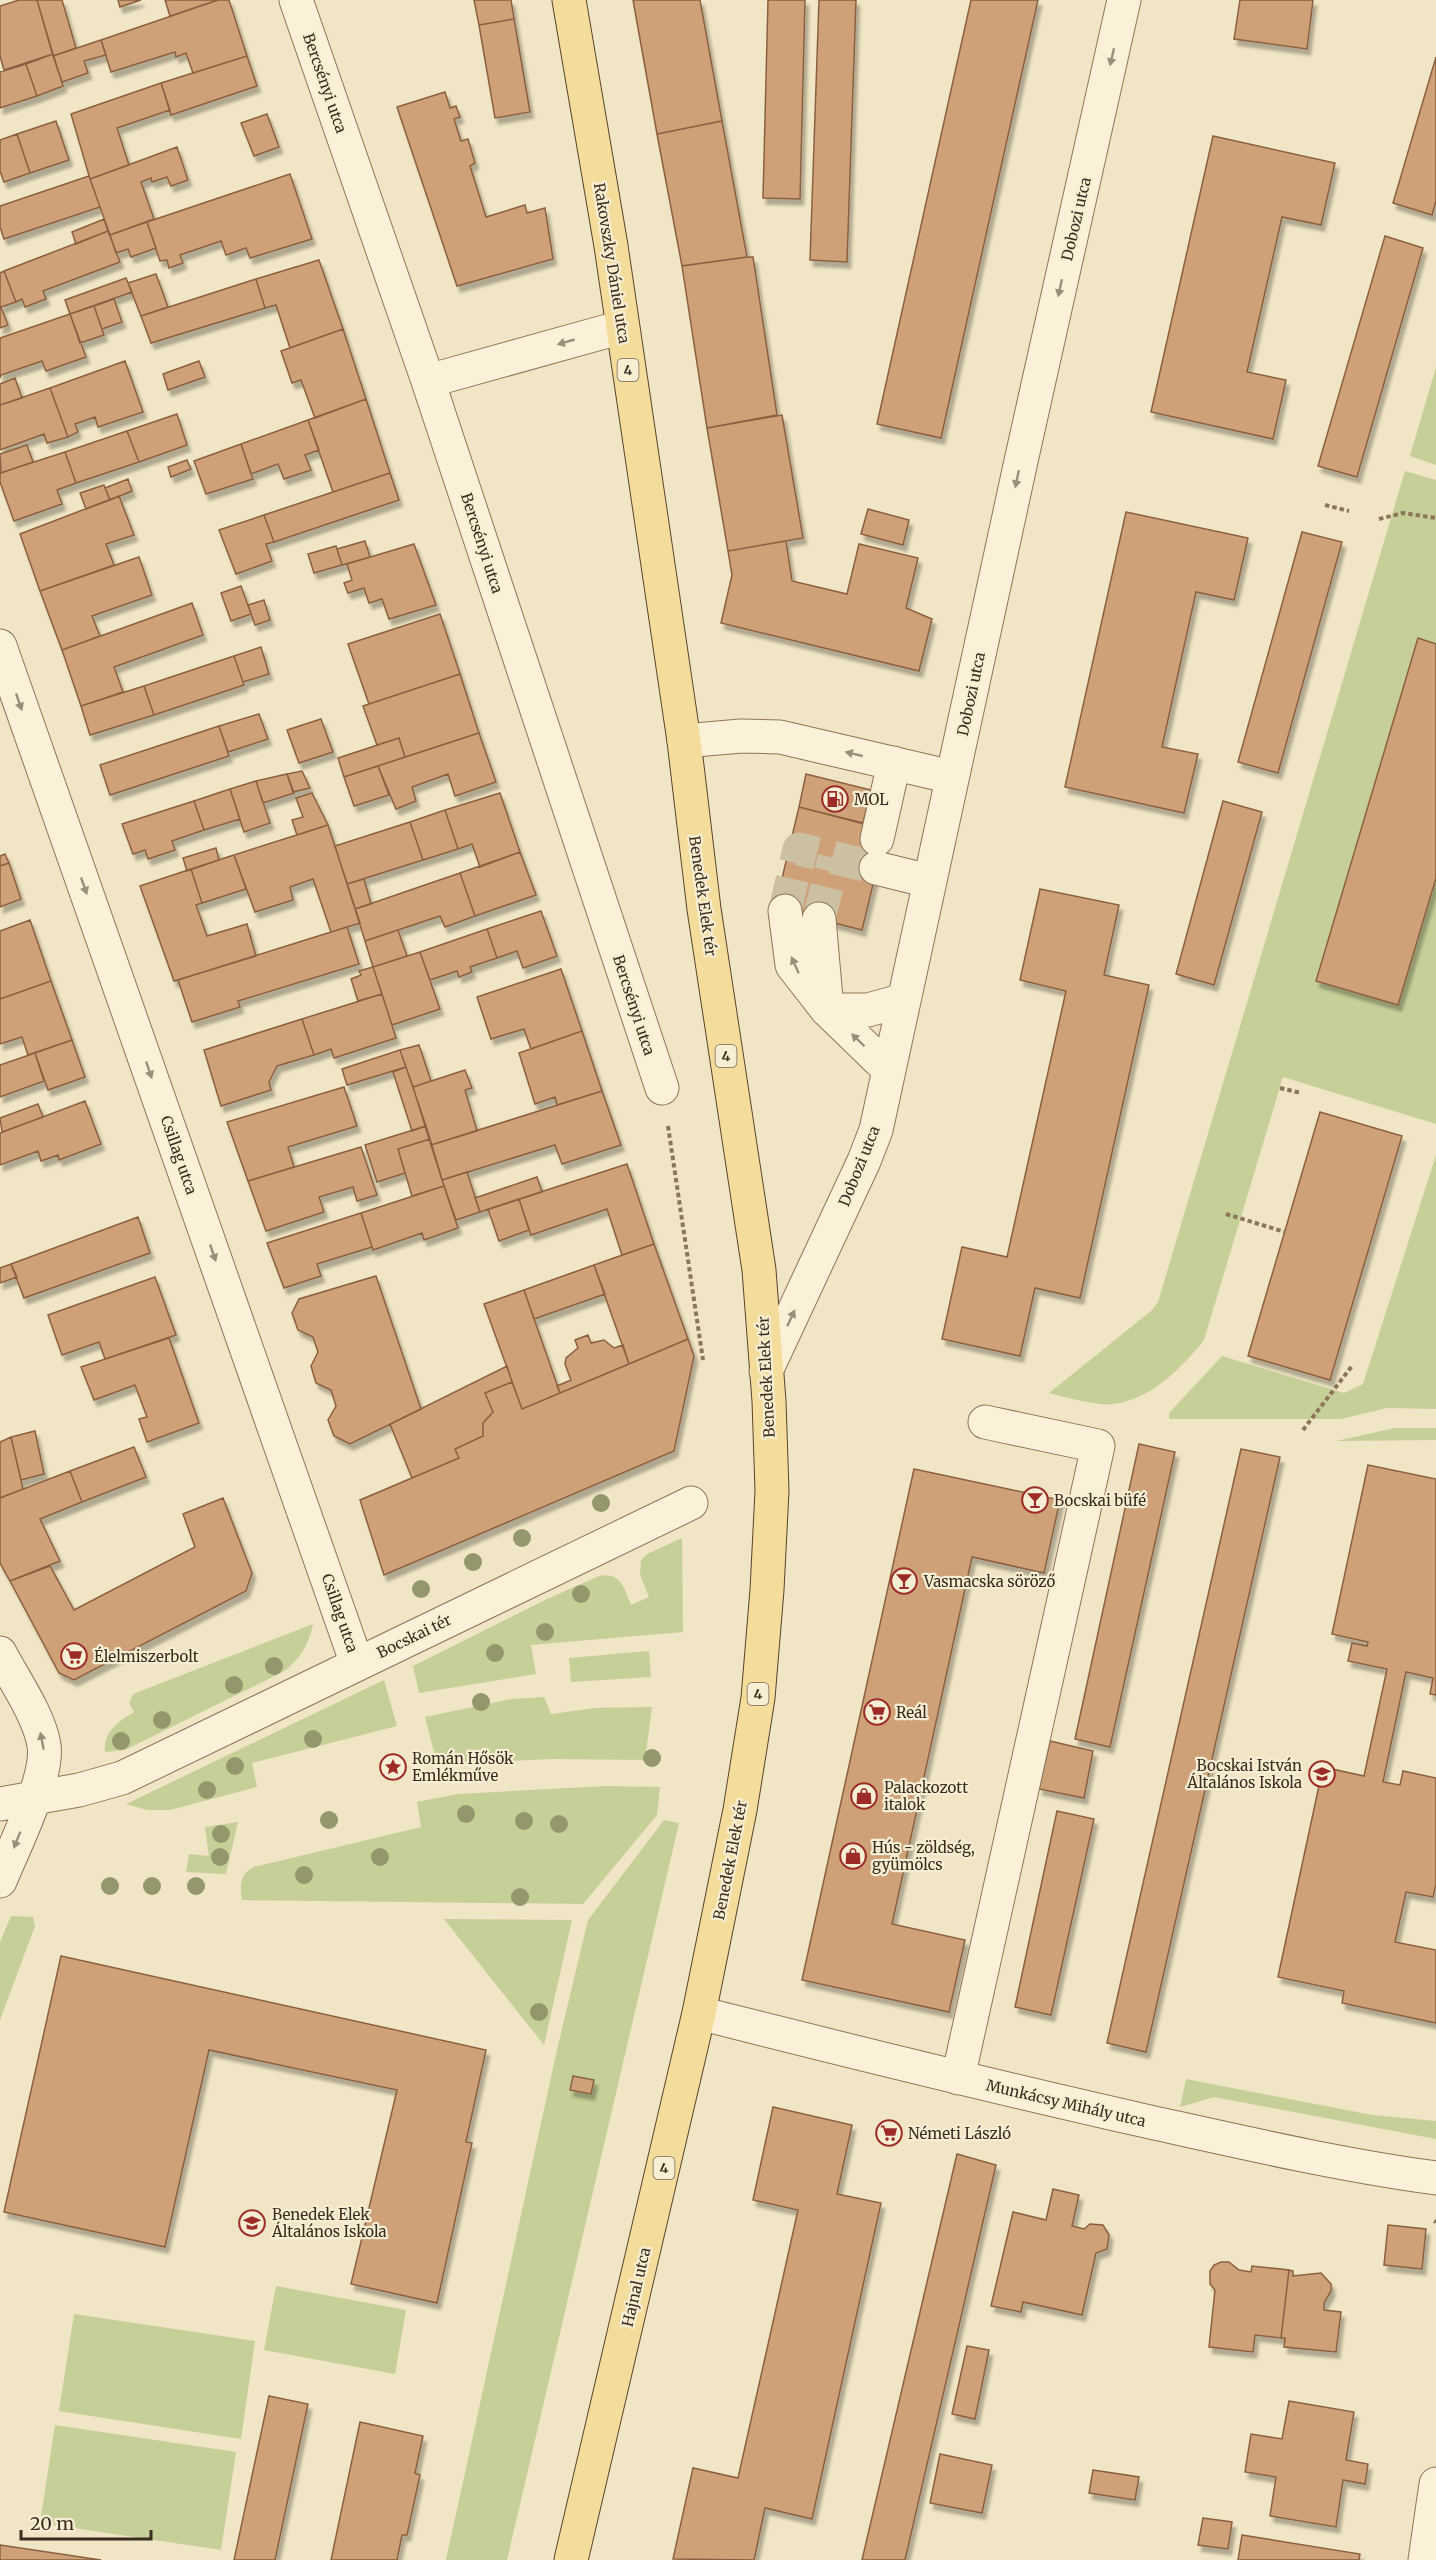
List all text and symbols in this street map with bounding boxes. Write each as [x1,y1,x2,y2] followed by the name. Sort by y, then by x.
[299,31,351,135] street label: Bercsényi utca
[1107,48,1116,67] one-way arrow
[1057,175,1095,263] street label: Dobozi utca
[590,181,634,345] street label: Rakovszky Dániel utca
[1055,279,1064,298] one-way arrow
[556,338,574,347] one-way arrow
[618,359,638,381] road number: 4
[1012,469,1021,488] one-way arrow
[457,490,507,596] street label: Bercsényi utca
[953,650,989,738] street label: Dobozi utca
[15,693,25,711] one-way arrow
[845,749,864,759] one-way arrow
[820,784,850,814] fuel station icon: MOL
[854,790,889,809] place label: MOL
[685,835,721,958] street label: Benedek Elek tér
[80,877,90,895] one-way arrow
[609,952,659,1058] street label: Bercsényi utca
[790,956,800,974] one-way arrow
[851,1033,866,1047] one-way arrow
[716,1045,736,1067] road number: 4
[144,1061,154,1079] one-way arrow
[157,1113,201,1197] street label: Csillag utca
[834,1123,884,1209] street label: Dobozi utca
[209,1245,219,1263] one-way arrow
[787,1309,796,1326] one-way arrow
[753,1316,779,1438] street label: Benedek Elek tér
[1020,1485,1050,1515] bar icon: Bocskai büfé
[1054,1491,1146,1510] place label: Bocskai büfé
[889,1566,919,1596] bar icon: Vasmacska söröző
[318,1571,362,1655] street label: Csillag utca
[923,1572,1055,1591] place label: Vasmacska söröző
[374,1610,455,1662] street label: Bocskai tér
[59,1641,89,1671] supermarket icon: Élelmiszerbolt
[94,1646,199,1666] place label: Élelmiszerbolt
[748,1683,768,1705] road number: 4
[862,1697,892,1727] supermarket icon: Reál
[896,1703,927,1722] place label: Reál
[37,1731,46,1750] one-way arrow
[412,1749,514,1785] place label: Román Hősök Emlékműve
[378,1752,408,1782] place icon: Román Hősök Emlékműve
[1186,1756,1302,1792] place label: Bocskai István Általános Iskola
[1307,1759,1337,1789] school or university icon: Bocskai István Általános Iskola
[884,1778,968,1814] place label: Palackozott italok
[849,1781,879,1811] shop icon: Palackozott italok
[709,1798,751,1921] street label: Benedek Elek tér
[12,1831,22,1849] one-way arrow
[872,1838,975,1874] place label: Hús - zöldség, gyümölcs
[838,1841,868,1871] shop icon: Hús - zöldség, gyümölcs
[984,2075,1148,2131] street label: Munkácsy Mihály utca
[874,2118,904,2148] supermarket icon: Németi László
[908,2124,1011,2143] place label: Németi László
[654,2157,674,2179] road number: 4
[271,2205,387,2241] place label: Benedek Elek Általános Iskola
[237,2208,267,2238] school or university icon: Benedek Elek Általános Iskola
[618,2245,654,2329] street label: Hajnal utca
[21,2503,152,2541] scale bar
[30,2512,74,2535] text: 20 m

